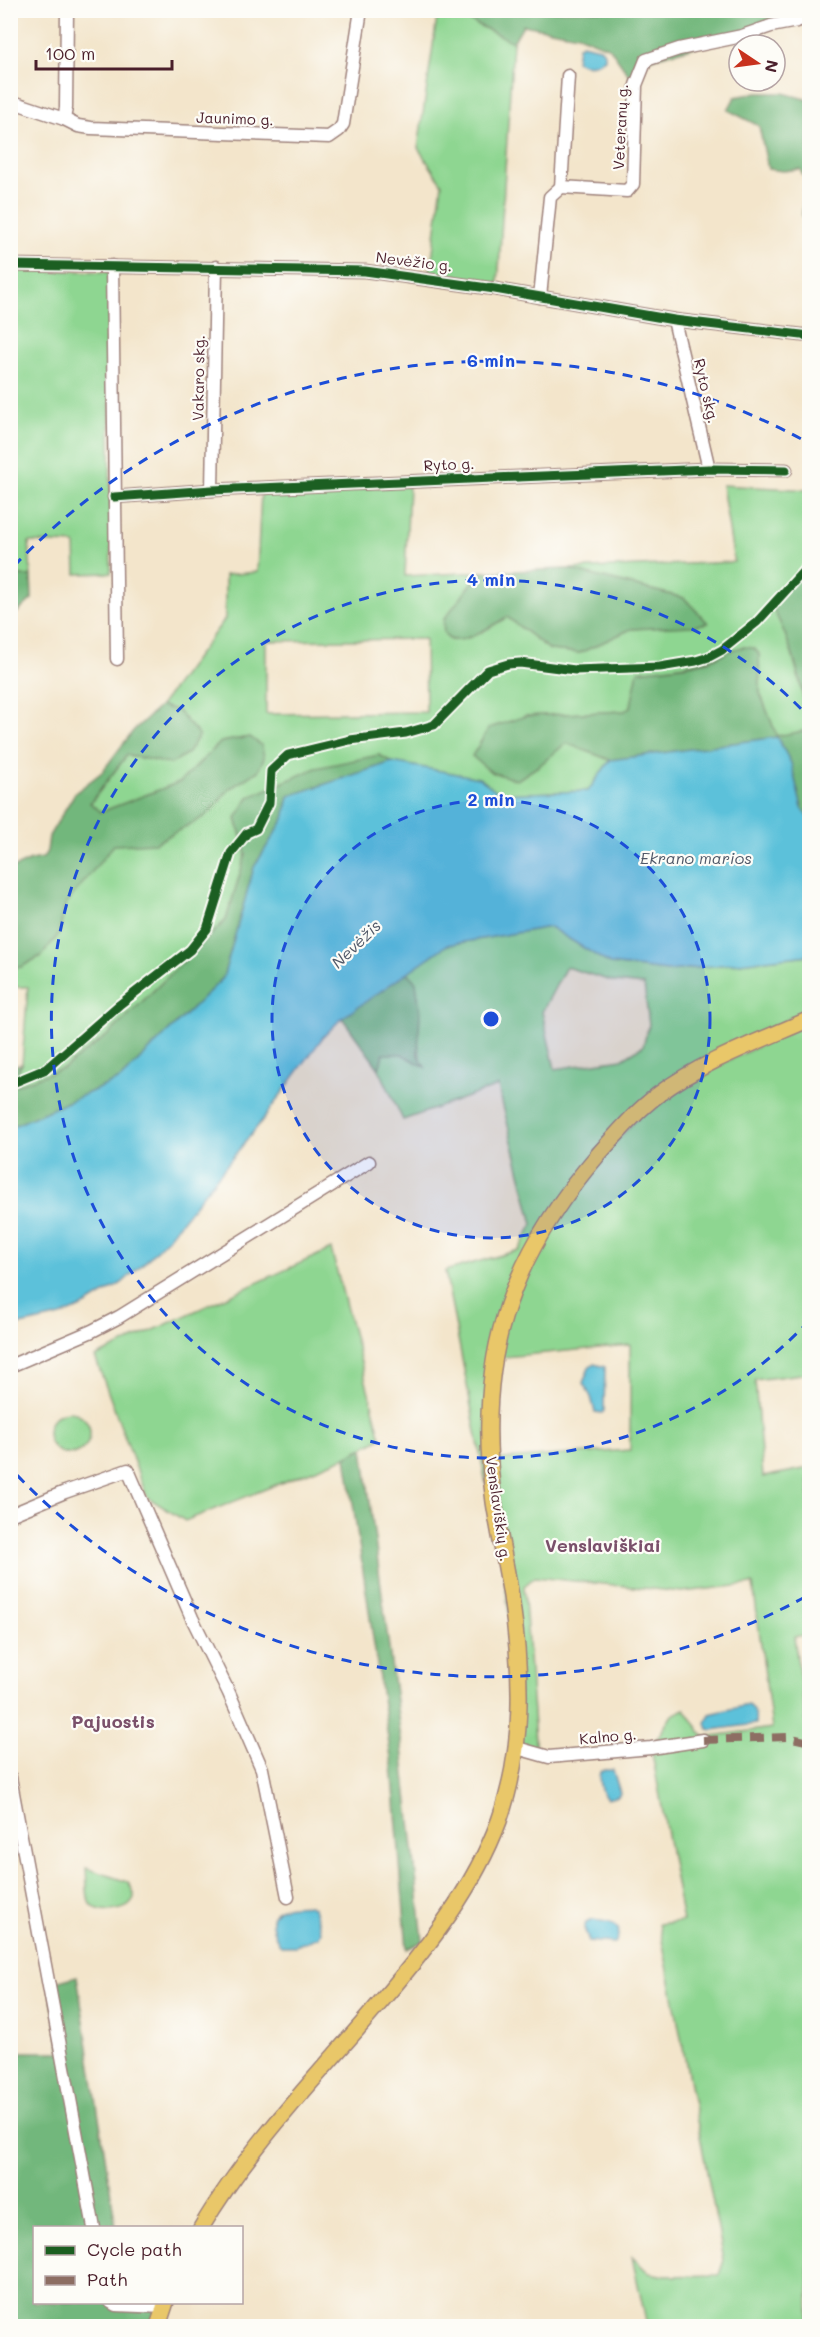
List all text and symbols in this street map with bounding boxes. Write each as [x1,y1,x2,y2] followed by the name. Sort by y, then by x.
[36,33,172,71] scale bar
[727,33,787,93] north arrow
[45,41,95,65] text: 100 m
[761,58,784,75] text: N
[608,83,632,170] street label: Veteranų g.
[196,107,274,129] street label: Jaunimo g.
[375,246,453,276] street label: Nevėžio g.
[187,335,209,421] street label: Vakaro skg.
[467,348,515,372] text: 6 min
[690,356,724,425] street label: Ryto skg.
[423,453,475,475] street label: Ryto g.
[467,567,515,591] text: 4 min
[467,787,515,811] text: 2 min
[640,847,752,868] water label: Ekrano marios
[326,915,385,972] water label: Nevėžis
[481,1009,501,1029] centre of rings
[482,1455,516,1563] street label: Venslaviškių g.
[545,1533,661,1557] district label: Venslaviškiai
[71,1709,155,1733] district label: Pajuostis
[578,1724,637,1748] street label: Kalno g.
[33,2226,243,2304] legend
[87,2237,182,2261] text: Cycle path
[87,2267,127,2291] text: Path

